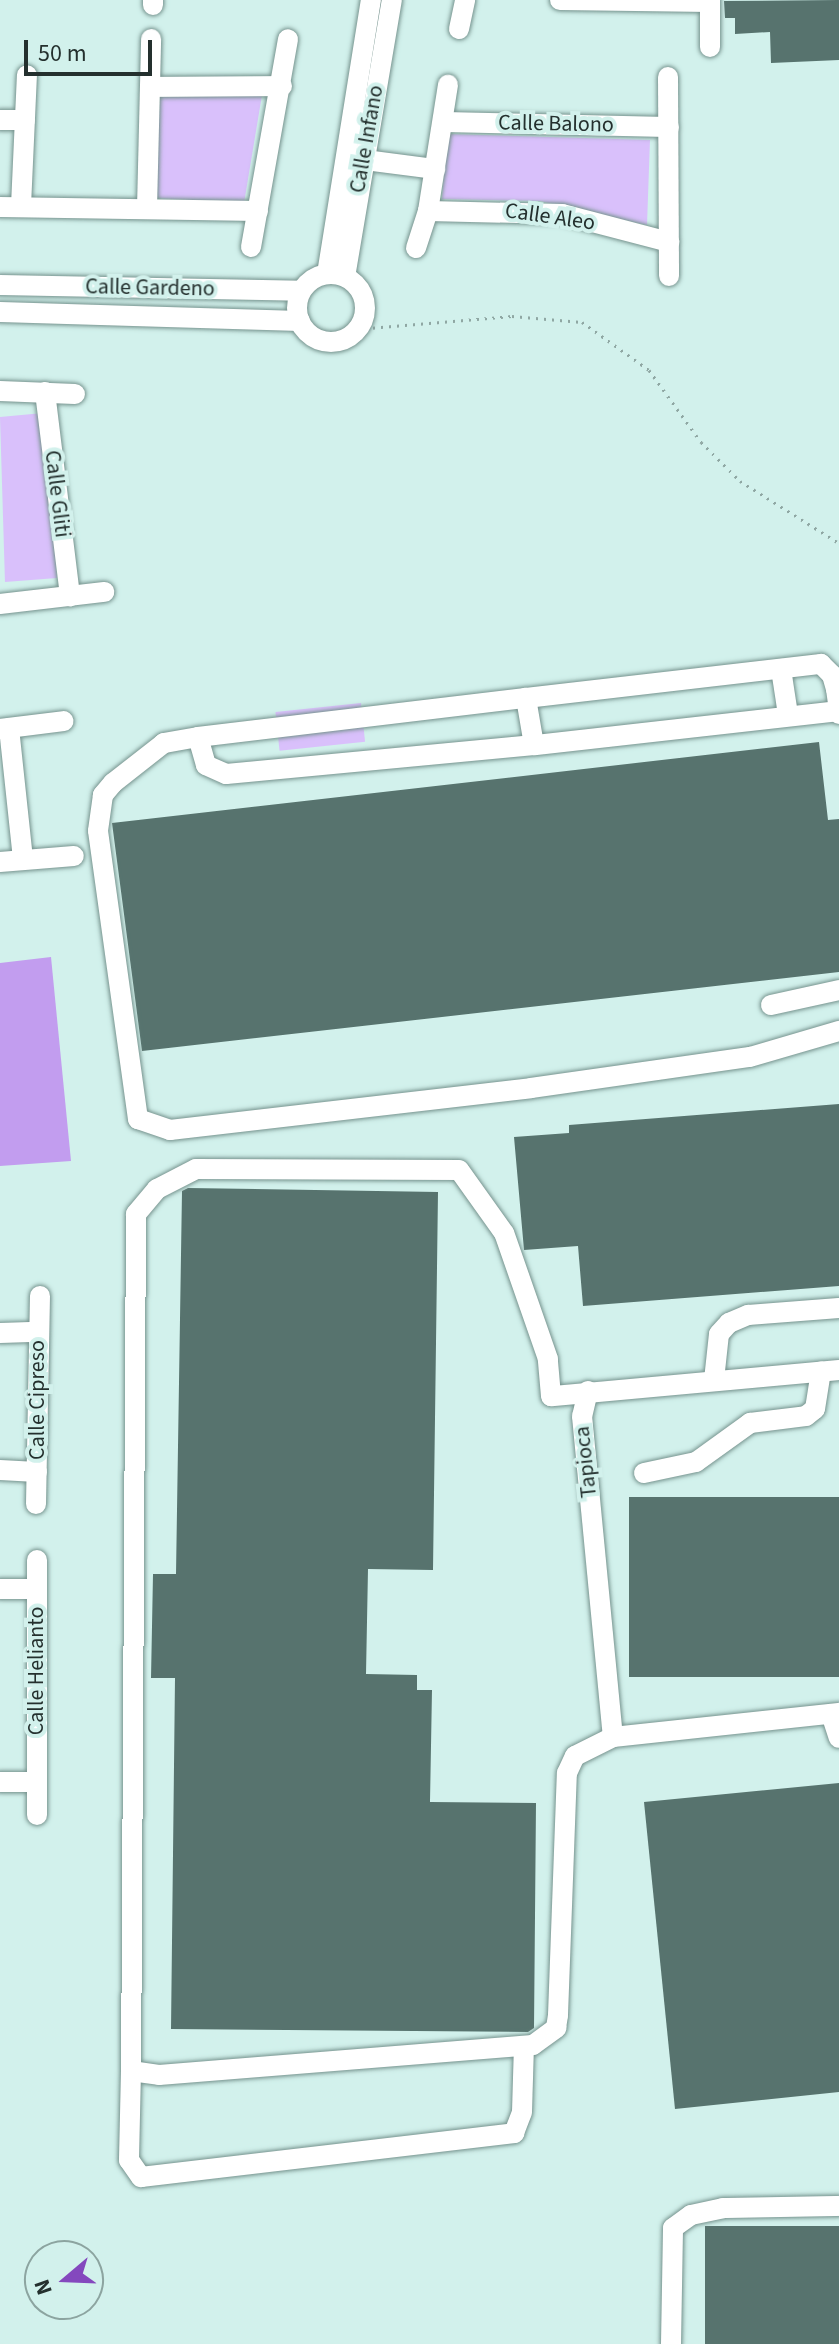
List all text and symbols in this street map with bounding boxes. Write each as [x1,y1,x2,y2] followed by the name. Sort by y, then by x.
[28,24,156,74] scale bar
[38,36,87,71] text: 50 m
[345,83,389,195] street label: Calle Infano
[498,110,614,138] street label: Calle Balono
[503,198,597,236] street label: Calle Aleo
[85,274,215,302] street label: Calle Gardeno
[39,449,75,539] street label: Calle Gliti
[25,1340,51,1460] street label: Calle Cipreso
[569,1425,603,1499] street label: Tapioca
[24,1607,50,1735] street label: Calle Helianto
[24,2240,104,2320] north arrow
[26,2275,61,2299] text: N

